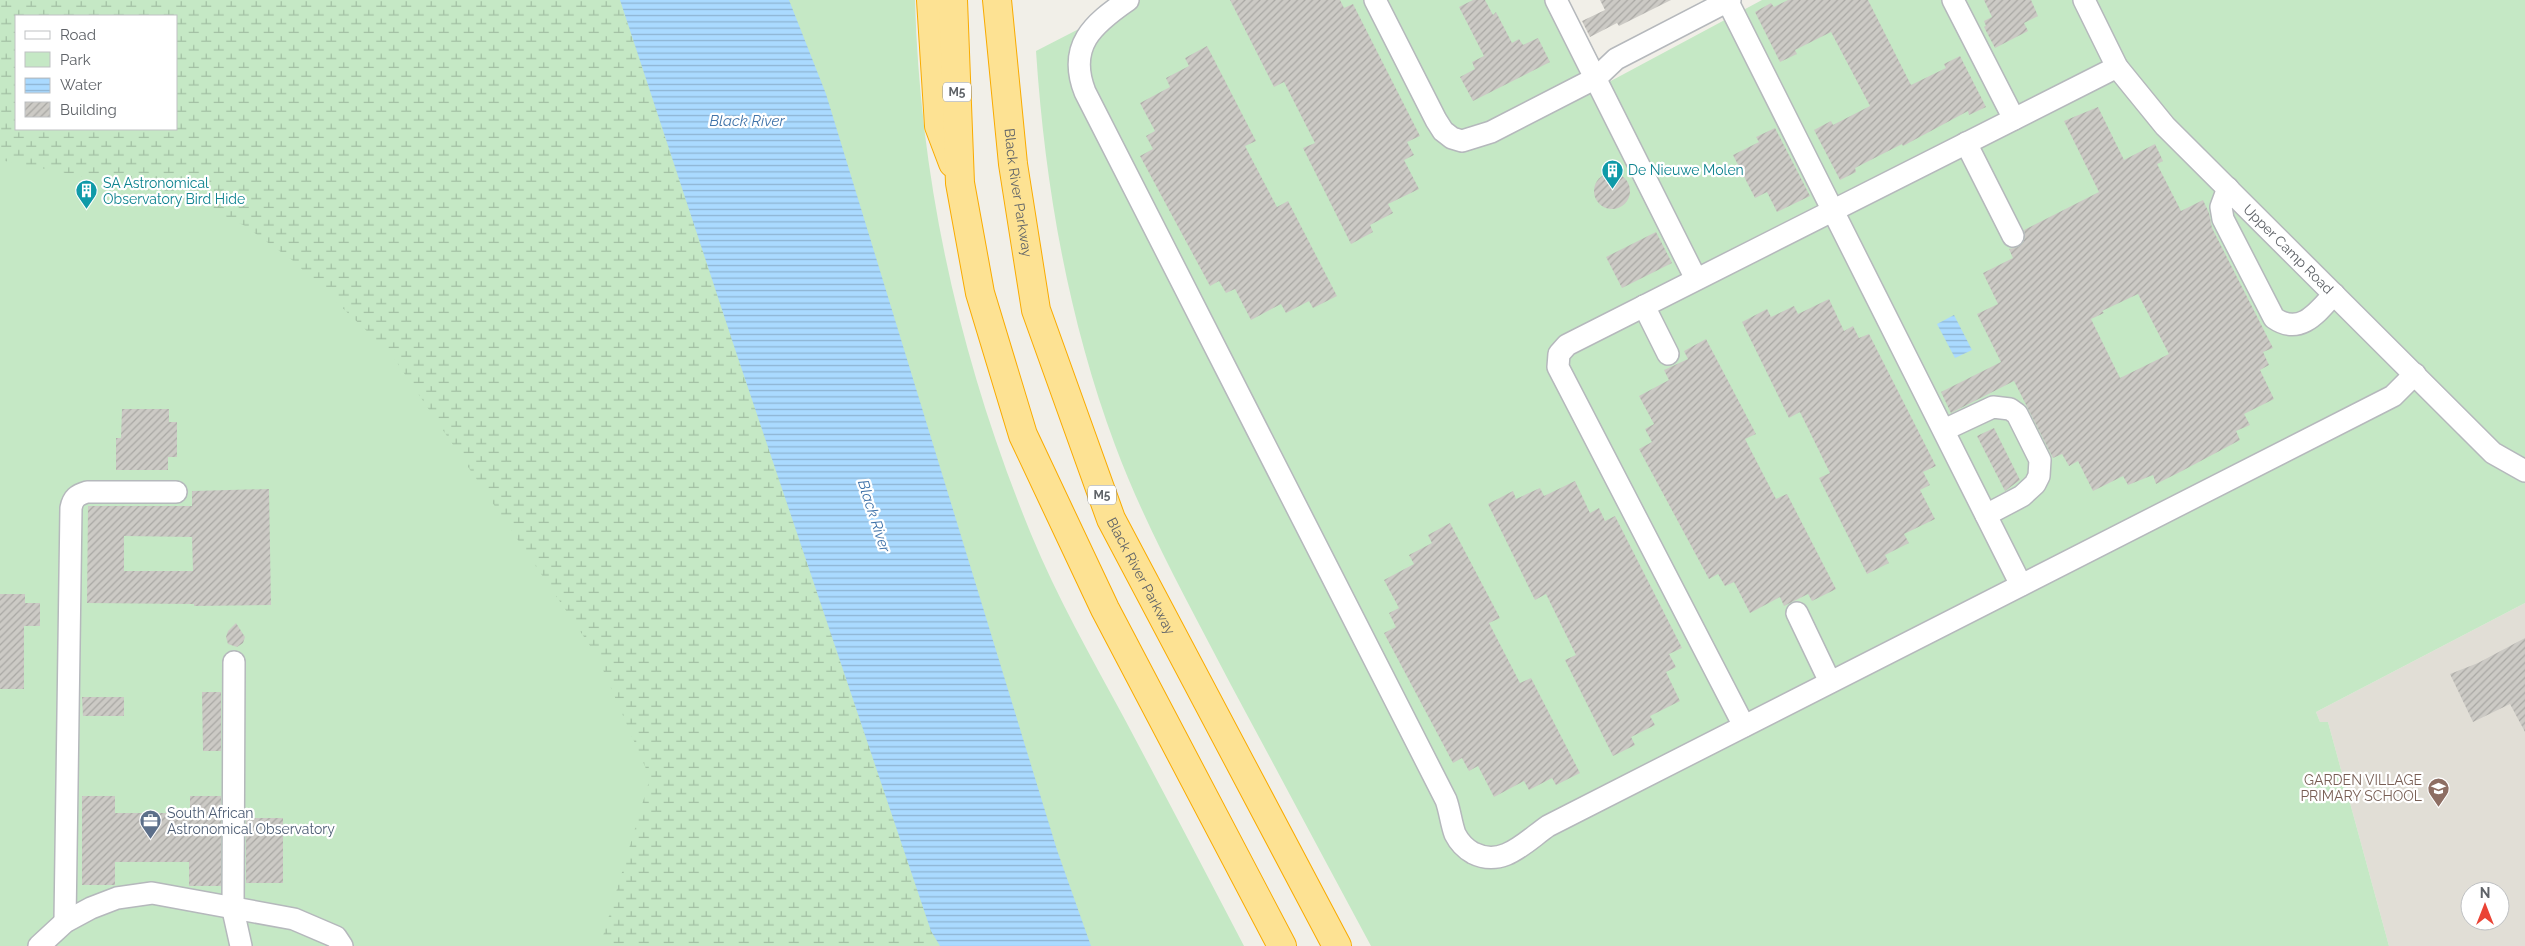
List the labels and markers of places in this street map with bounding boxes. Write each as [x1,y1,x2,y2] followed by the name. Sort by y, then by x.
[1600,158,1624,189] building icon: De Nieuwe Molen
[1628,162,1744,178] place label: De Nieuwe Molen
[103,175,245,207] place label: SA Astronomical Observatory Bird Hide
[75,179,99,210] building icon: SA Astronomical Observatory Bird Hide
[2300,772,2422,804] place label: GARDEN VILLAGE PRIMARY SCHOOL
[2426,776,2450,807] school or university icon: GARDEN VILLAGE PRIMARY SCHOOL
[167,805,335,837] place label: South African Astronomical Observatory
[139,809,163,840] office icon: South African Astronomical Observatory

